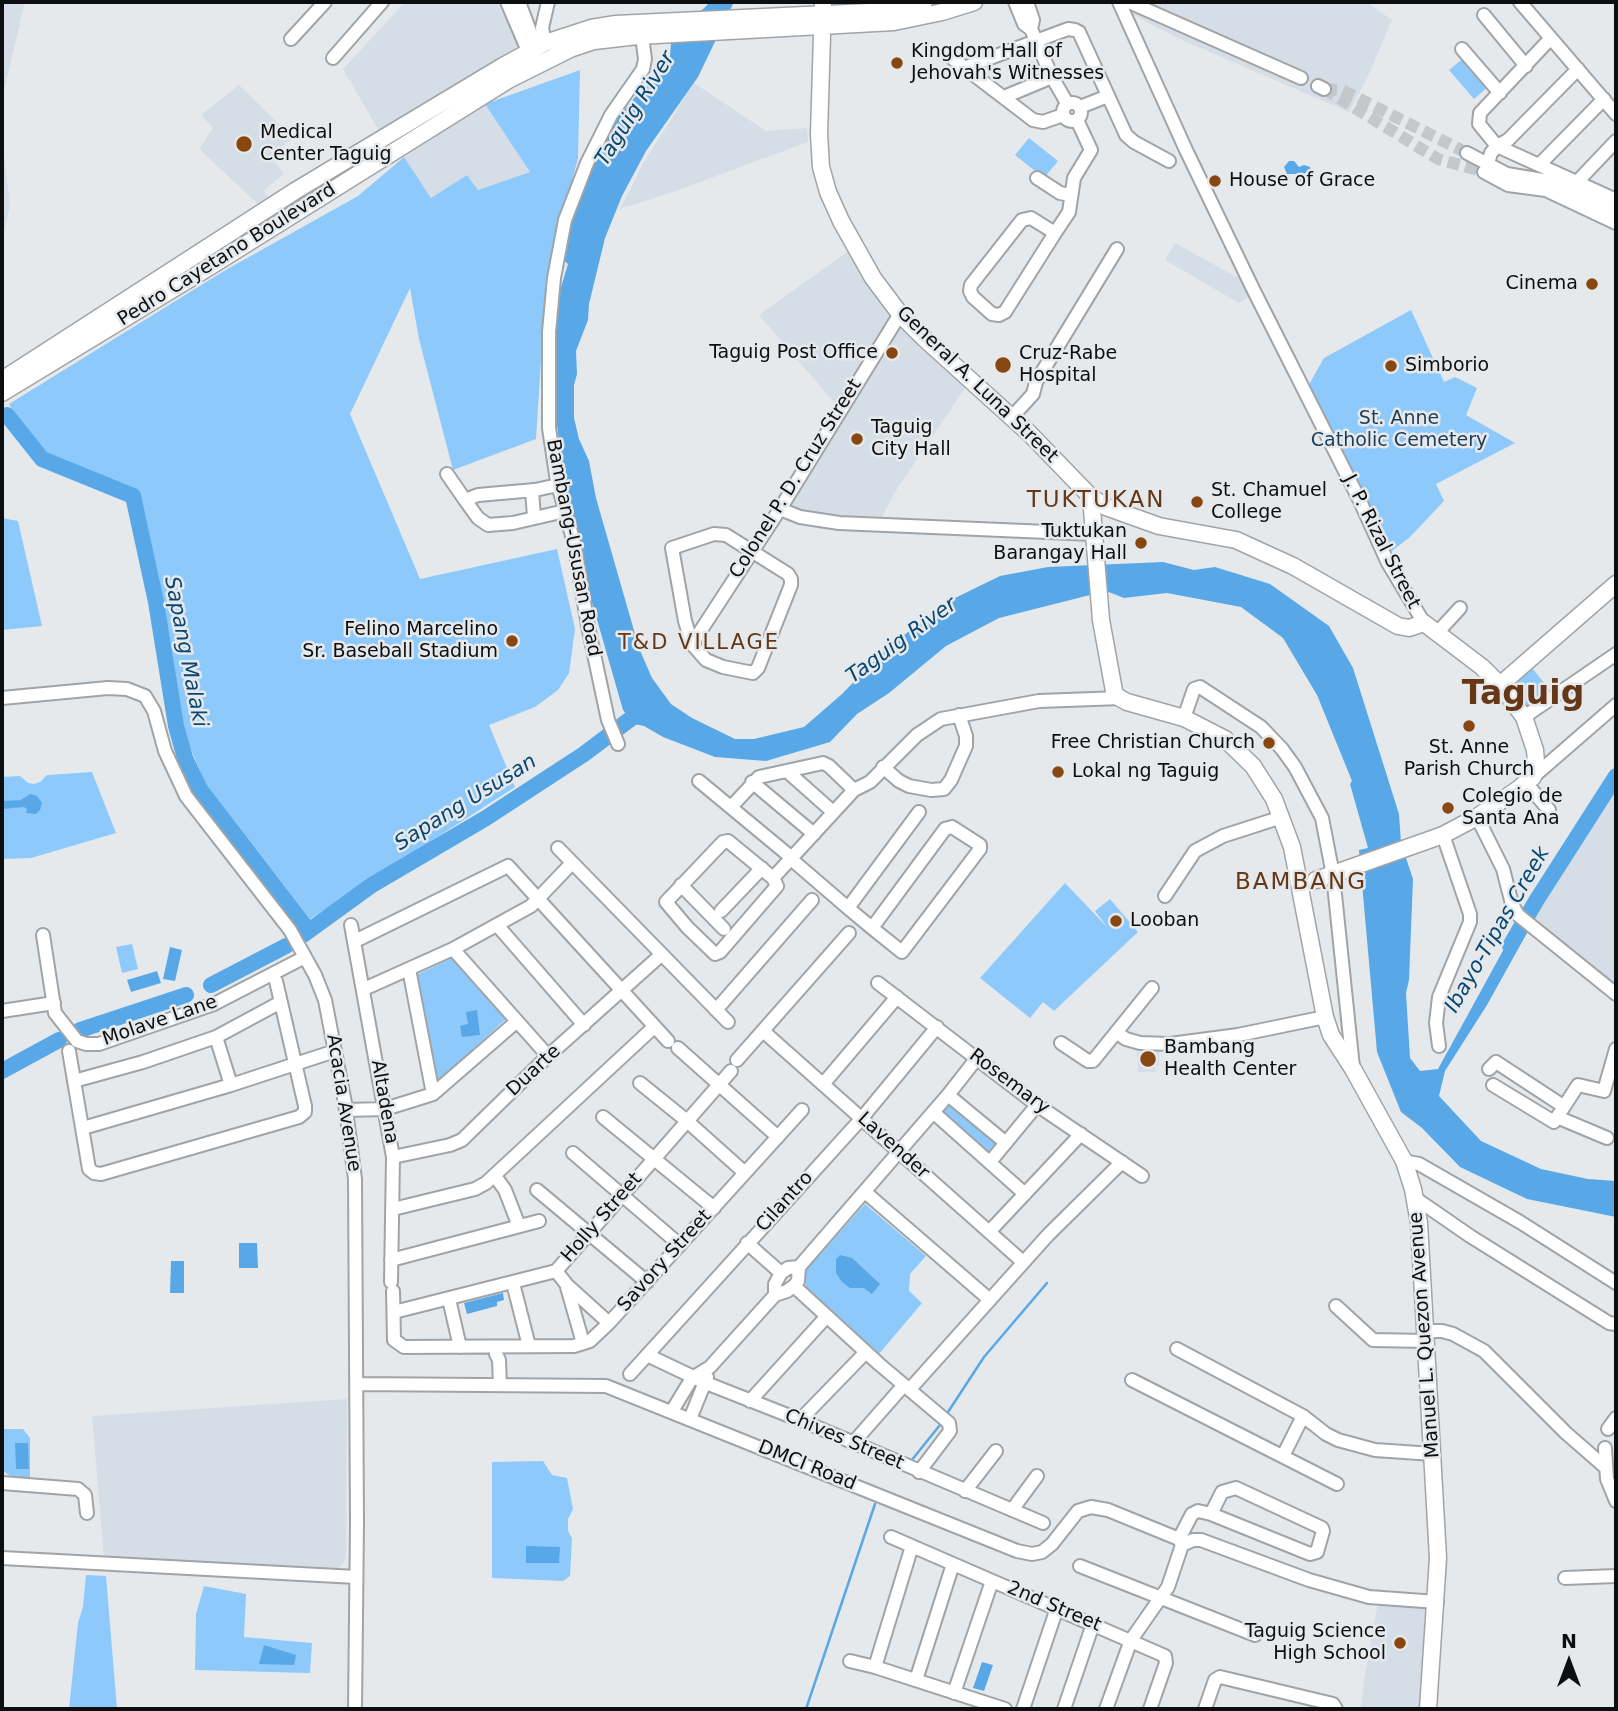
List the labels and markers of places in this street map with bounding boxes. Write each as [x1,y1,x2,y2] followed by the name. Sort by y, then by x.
[911,41,1104,85] place label: Kingdom Hall of Jehovah's Witnesses
[889,55,905,71] marker: Kingdom Hall of Jehovah's Witnesses
[260,122,392,166] place label: Medical Center Taguig
[234,134,254,154] marker: Medical Center Taguig
[1229,170,1375,192] place label: House of Grace
[1207,173,1223,189] marker: House of Grace
[1506,273,1578,295] place label: Cinema
[1584,276,1600,292] marker: Cinema
[709,342,878,364] place label: Taguig Post Office
[1019,343,1117,387] place label: Cruz-Rabe Hospital
[884,345,900,361] marker: Taguig Post Office
[993,355,1013,375] marker: Cruz-Rabe Hospital
[1405,355,1489,377] place label: Simborio
[1383,358,1399,374] marker: Simborio
[871,417,951,461] place label: Taguig City Hall
[849,431,865,447] marker: Taguig City Hall
[1211,480,1327,524] place label: St. Chamuel College
[1189,494,1205,510] marker: St. Chamuel College
[993,521,1127,565] place label: Tuktukan Barangay Hall
[1133,535,1149,551] marker: Tuktukan Barangay Hall
[302,619,498,663] place label: Felino Marcelino Sr. Baseball Stadium
[504,633,520,649] marker: Felino Marcelino Sr. Baseball Stadium
[1461,718,1477,734] marker: St. Anne Parish Church
[1051,732,1255,754] place label: Free Christian Church
[1261,735,1277,751] marker: Free Christian Church
[1404,737,1534,781] place label: St. Anne Parish Church
[1072,761,1219,783] place label: Lokal ng Taguig
[1050,764,1066,780] marker: Lokal ng Taguig
[1462,786,1563,830] place label: Colegio de Santa Ana
[1440,800,1456,816] marker: Colegio de Santa Ana
[1130,910,1199,932] place label: Looban
[1108,913,1124,929] marker: Looban
[1164,1037,1296,1081] place label: Bambang Health Center
[1138,1049,1158,1069] marker: Bambang Health Center
[1245,1621,1386,1665] place label: Taguig Science High School
[1392,1635,1408,1651] marker: Taguig Science High School

